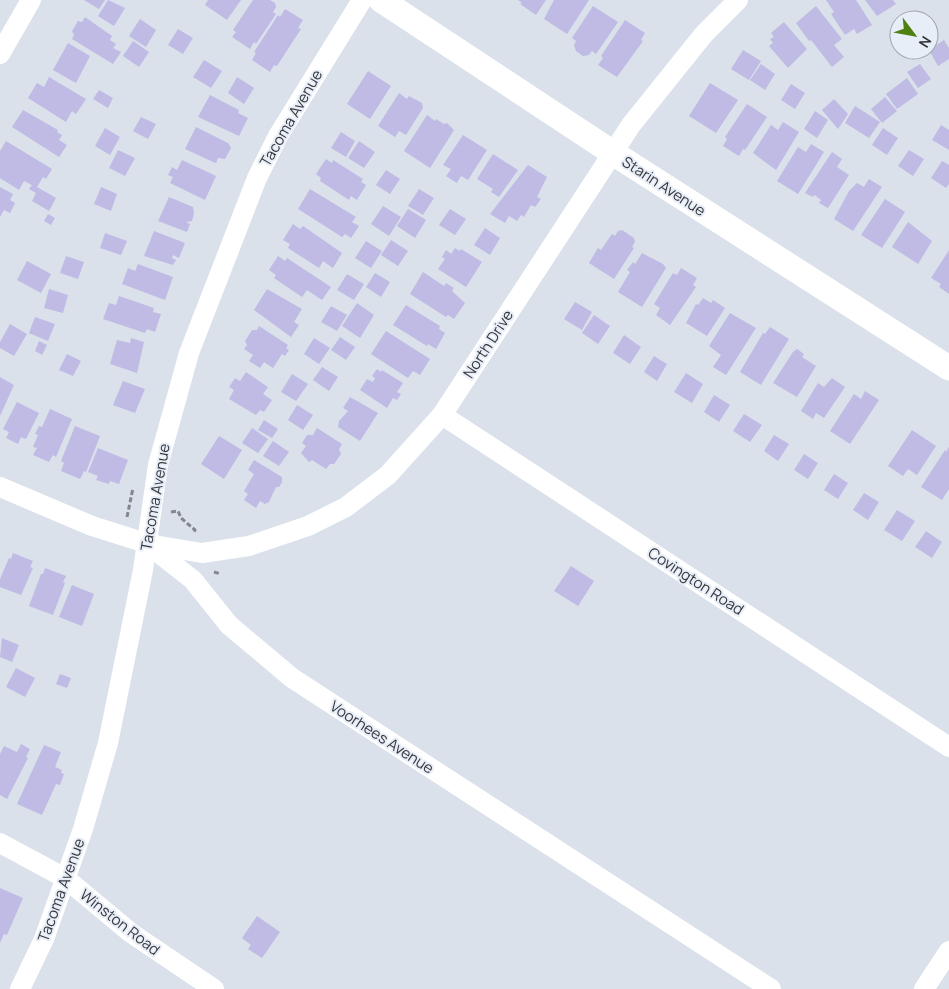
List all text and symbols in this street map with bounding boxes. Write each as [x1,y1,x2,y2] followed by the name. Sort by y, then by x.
[889,10,939,60] north arrow
[915,33,936,51] text: N
[255,66,327,170] street label: Tacoma Avenue
[618,151,710,221] street label: Starin Avenue
[458,306,518,382] street label: North Drive
[135,441,175,552] street label: Tacoma Avenue
[644,542,748,620] street label: Covington Road
[326,696,438,779] street label: Voorhees Avenue
[33,835,90,945] street label: Tacoma Avenue
[76,884,164,960] street label: Winston Road

